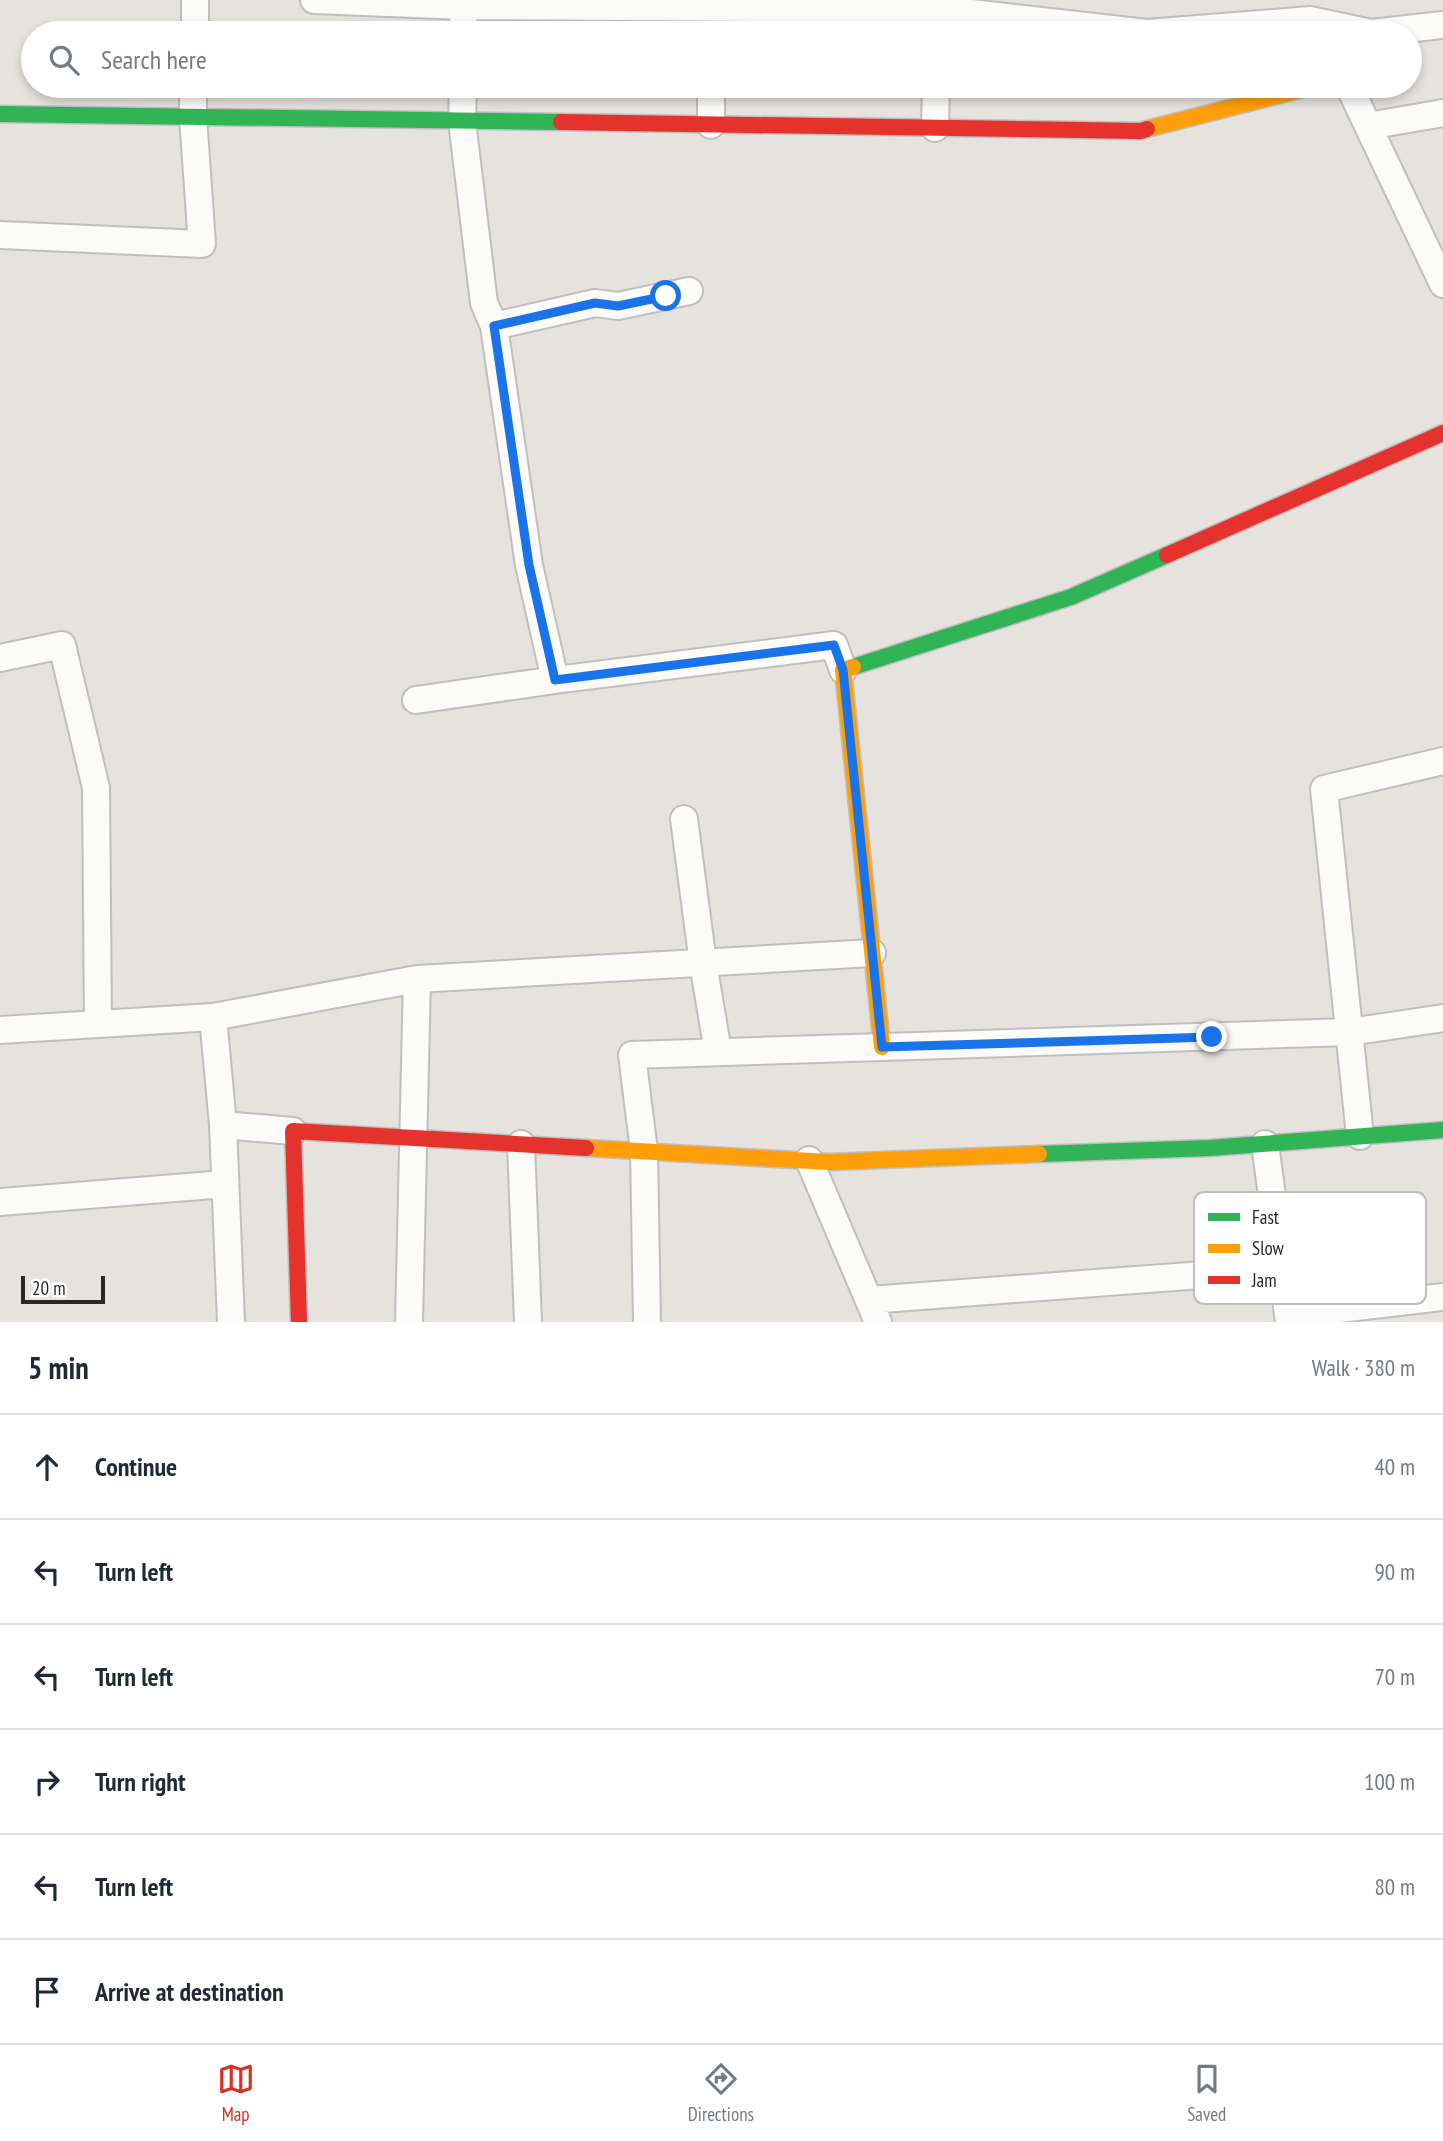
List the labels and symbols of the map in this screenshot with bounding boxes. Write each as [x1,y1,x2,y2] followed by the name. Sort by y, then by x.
[650,280,681,311] route start
[1196,1021,1227,1052] route end
[1194,1192,1426,1304] legend
[1252,1205,1280,1229] text: Fast
[1252,1236,1285,1260] text: Slow
[1251,1268,1277,1292] text: Jam
[21,1273,105,1305] scale bar

